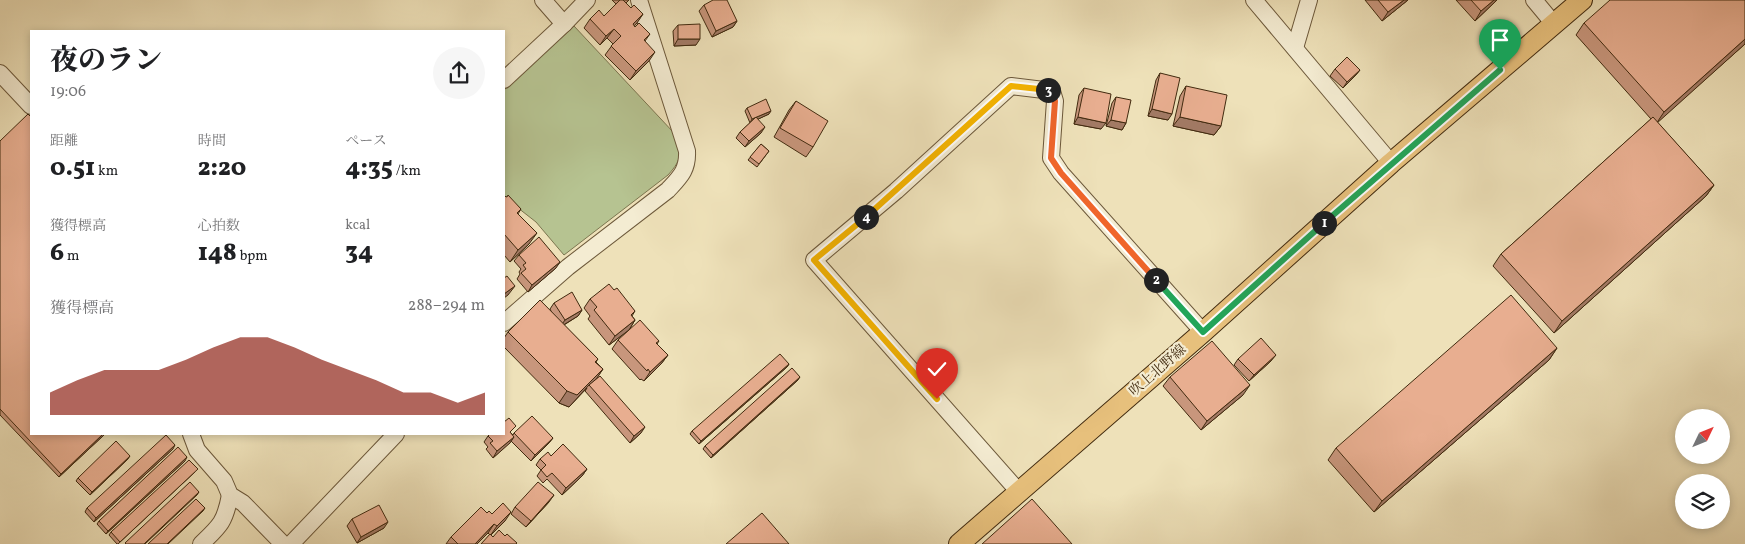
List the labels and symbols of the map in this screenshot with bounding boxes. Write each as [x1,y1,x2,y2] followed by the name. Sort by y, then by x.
[1479,19,1521,70] pin
[1036,78,1060,102] pin: 3
[854,204,878,230] pin: 4
[1312,210,1336,236] pin: 1
[1144,268,1168,292] pin: 2
[1125,341,1191,401] street label: 吹上北野線
[916,348,958,399] pin
[1675,409,1730,464] north arrow

